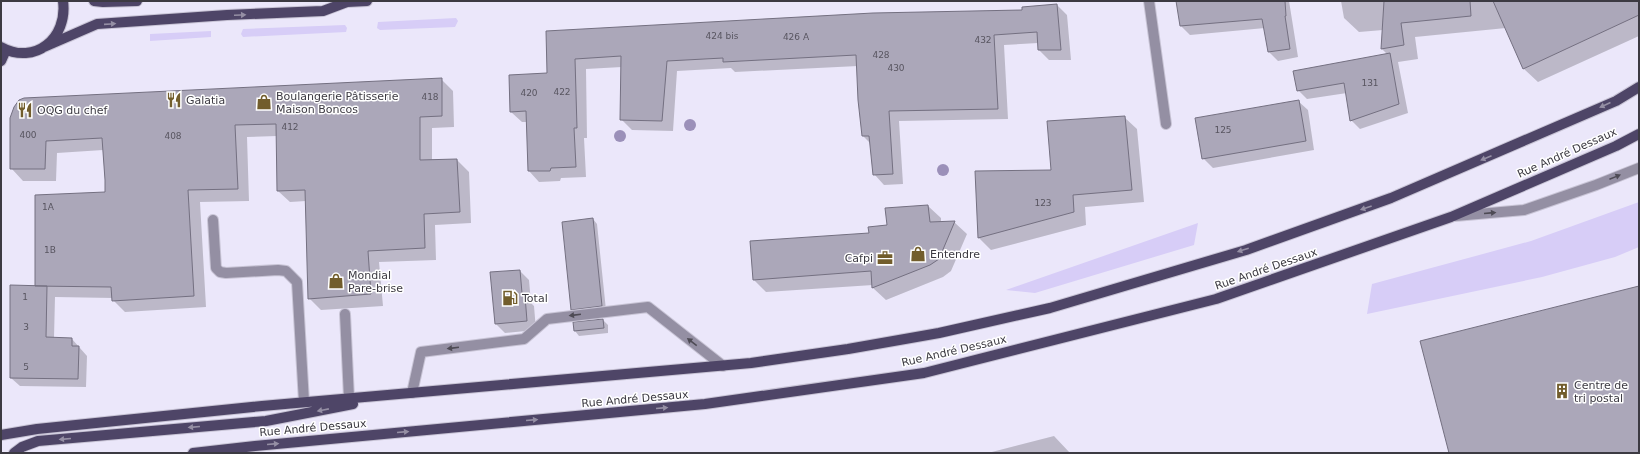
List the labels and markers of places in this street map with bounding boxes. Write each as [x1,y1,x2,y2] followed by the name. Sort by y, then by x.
[276,90,399,116] place label: Boulangerie Pâtisserie Maison Boncos
[165,91,183,109] restaurant icon: Galatia
[255,93,273,111] shop icon: Boulangerie Pâtisserie Maison Boncos
[186,94,225,107] place label: Galatia
[16,101,34,119] restaurant icon: OQG du chef
[37,104,109,117] place label: OQG du chef
[909,245,927,263] shop icon: Entendre
[930,248,980,261] place label: Entendre
[876,249,894,267] office icon: Cafpi
[845,252,873,265] place label: Cafpi
[348,269,403,295] place label: Mondial Pare-brise
[327,272,345,290] shop icon: Mondial Pare-brise
[501,289,519,307] fuel station icon: Total
[521,292,548,305] place label: Total
[1574,379,1628,405] place label: Centre de tri postal
[1553,382,1571,400] building icon: Centre de tri postal

